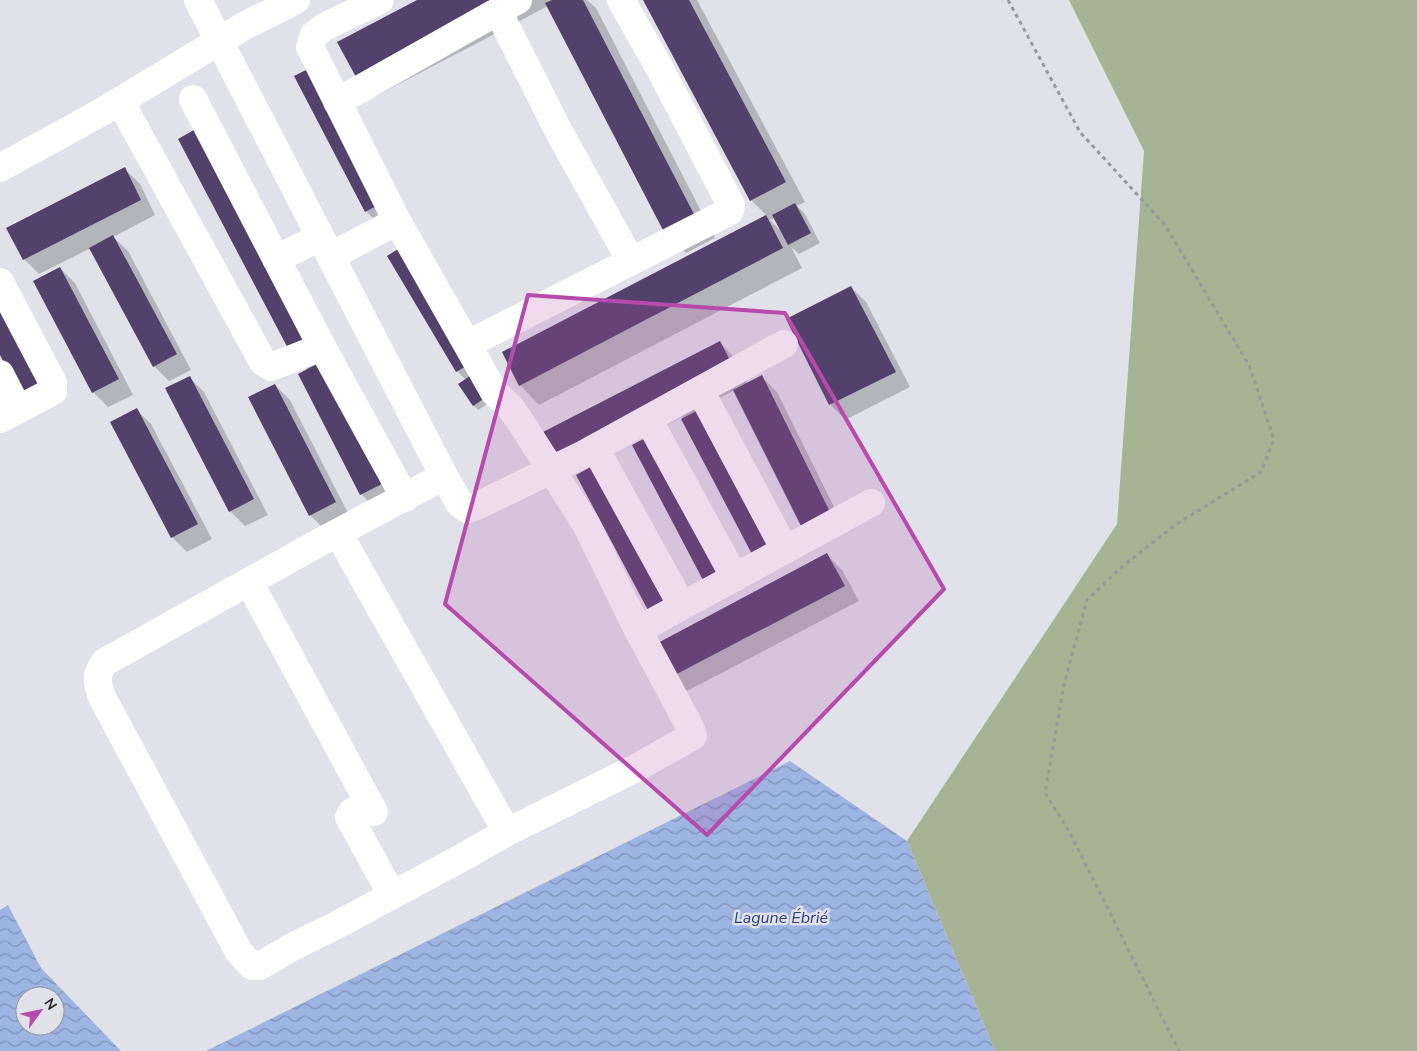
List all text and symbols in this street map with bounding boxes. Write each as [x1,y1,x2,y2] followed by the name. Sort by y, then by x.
[734,907,828,929] water label: Lagune Ébrié
[15,986,65,1036] north arrow
[40,995,61,1014] text: N

